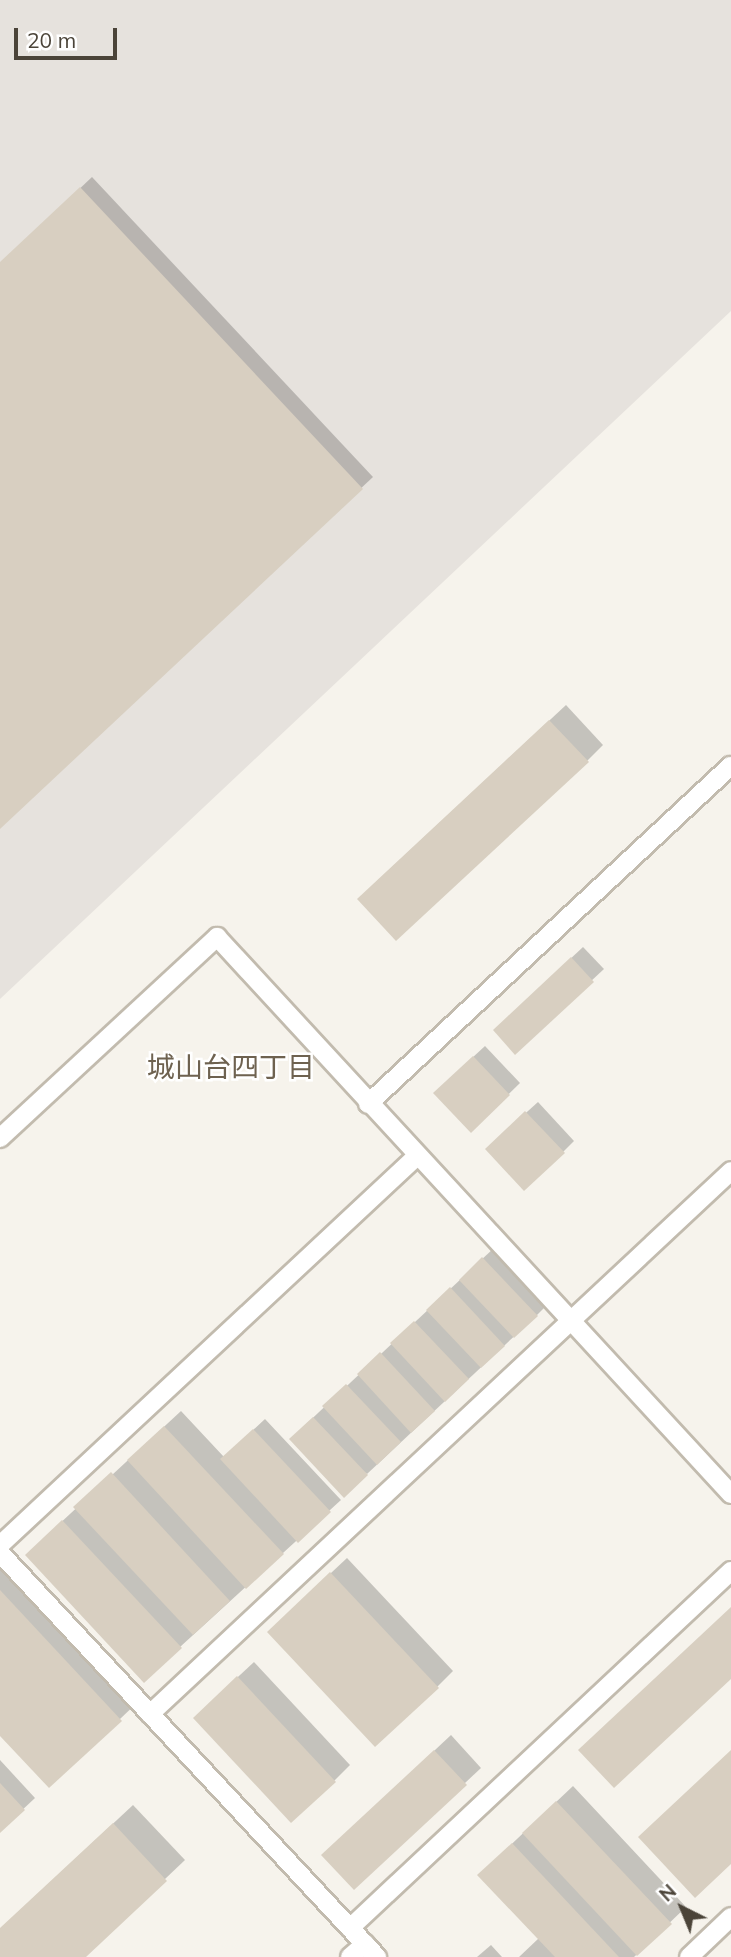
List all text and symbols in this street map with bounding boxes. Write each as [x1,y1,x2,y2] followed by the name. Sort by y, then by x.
[18,14,121,58] scale bar
[27,27,76,53] text: 20 m
[147,1050,315,1084] district label: 城山台四丁目
[647,1873,717,1943] north arrow
[654,1879,681,1906] text: N

